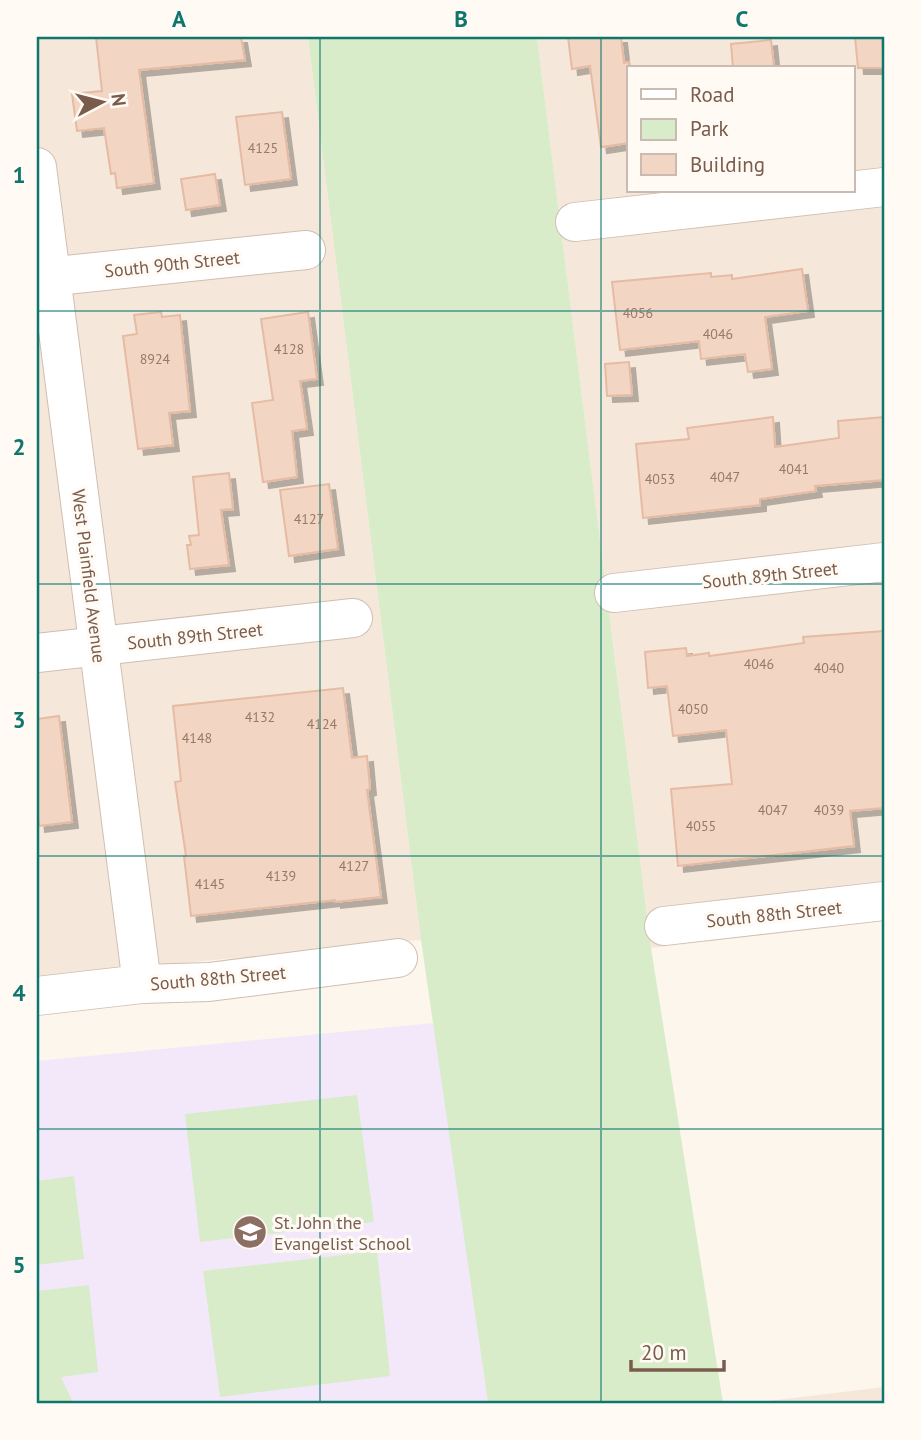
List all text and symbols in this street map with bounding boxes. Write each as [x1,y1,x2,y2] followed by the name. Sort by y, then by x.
[172,4,186,33] text: A
[454,4,468,33] text: B
[736,4,749,33] text: C
[66,66,136,136] north arrow
[627,66,855,192] legend
[690,81,734,108] text: Road
[106,92,132,108] text: N
[690,115,729,142] text: Park
[248,139,278,157] house number: 4125
[690,151,765,178] text: Building
[12,160,26,189] text: 1
[103,245,241,283] street label: South 90th Street
[623,304,653,322] house number: 4056
[703,325,733,343] house number: 4046
[274,340,304,358] house number: 4128
[140,350,171,368] house number: 8924
[12,432,26,461] text: 2
[779,460,809,478] house number: 4041
[710,468,740,486] house number: 4047
[645,470,675,488] house number: 4053
[67,488,111,664] street label: West Plainfield Avenue
[294,510,324,528] house number: 4127
[701,556,839,594] street label: South 89th Street
[126,617,264,655] street label: South 89th Street
[744,655,774,673] house number: 4046
[814,659,845,677] house number: 4040
[678,700,709,718] house number: 4050
[12,705,26,734] text: 3
[245,708,275,726] house number: 4132
[307,715,338,733] house number: 4124
[182,729,212,747] house number: 4148
[758,801,788,819] house number: 4047
[814,801,844,819] house number: 4039
[686,817,716,835] house number: 4055
[339,857,369,875] house number: 4127
[266,867,296,885] house number: 4139
[195,875,225,893] house number: 4145
[705,895,843,933] street label: South 88th Street
[149,961,287,995] street label: South 88th Street
[12,978,26,1007] text: 4
[274,1211,411,1255] place label: St. John the Evangelist School
[231,1213,269,1251] school or university icon: St. John the Evangelist School
[12,1250,26,1279] text: 5
[631,1328,723,1372] scale bar
[641,1339,687,1366] text: 20 m

